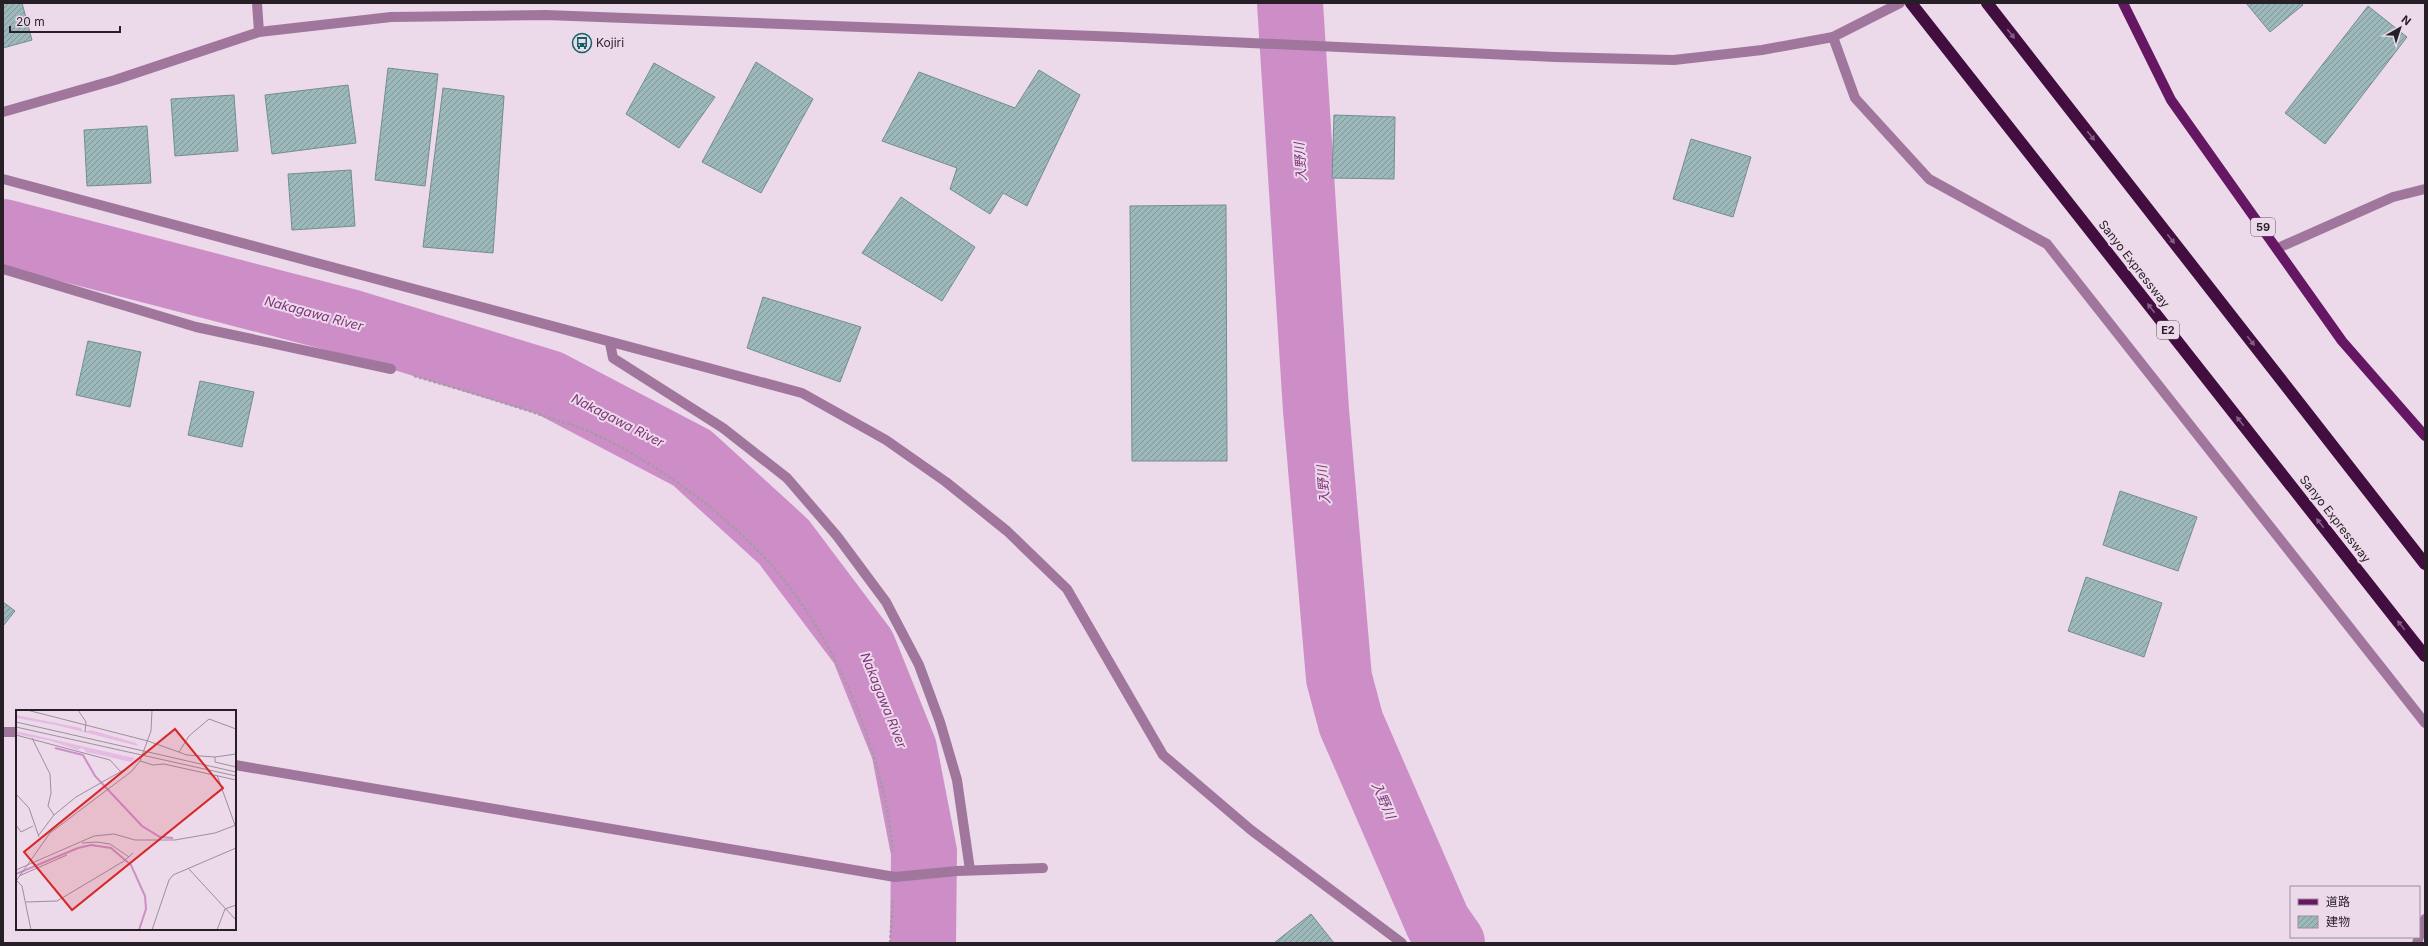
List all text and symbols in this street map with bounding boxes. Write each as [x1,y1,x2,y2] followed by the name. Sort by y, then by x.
[10,8,120,34] scale bar
[2380,8,2420,48] north arrow
[2399,12,2414,28] text: N
[16,14,45,29] text: 20 m
[2006,28,2015,39] one-way arrow
[571,32,593,54] bus stop icon: Kojiri
[596,35,624,50] place label: Kojiri
[2086,131,2095,142] one-way arrow
[1291,140,1309,182] water label: 入野川
[2096,217,2173,311] street label: Sanyo Expressway
[2251,218,2275,236] road number: 59
[2166,233,2175,244] one-way arrow
[263,292,366,334] water label: Nakagawa River
[2147,303,2155,314] one-way arrow
[2157,321,2179,339] road number: E2
[2246,336,2255,347] one-way arrow
[569,390,668,451] water label: Nakagawa River
[2236,416,2244,427] one-way arrow
[1313,463,1333,505] water label: 入野川
[2297,472,2374,566] street label: Sanyo Expressway
[2316,518,2325,529] one-way arrow
[2397,620,2405,631] one-way arrow
[858,650,911,751] water label: Nakagawa River
[16,710,236,930] inset map
[1369,779,1400,823] water label: 入野川
[2290,886,2420,938] legend
[2326,894,2350,909] text: 道路
[2326,914,2350,929] text: 建物

